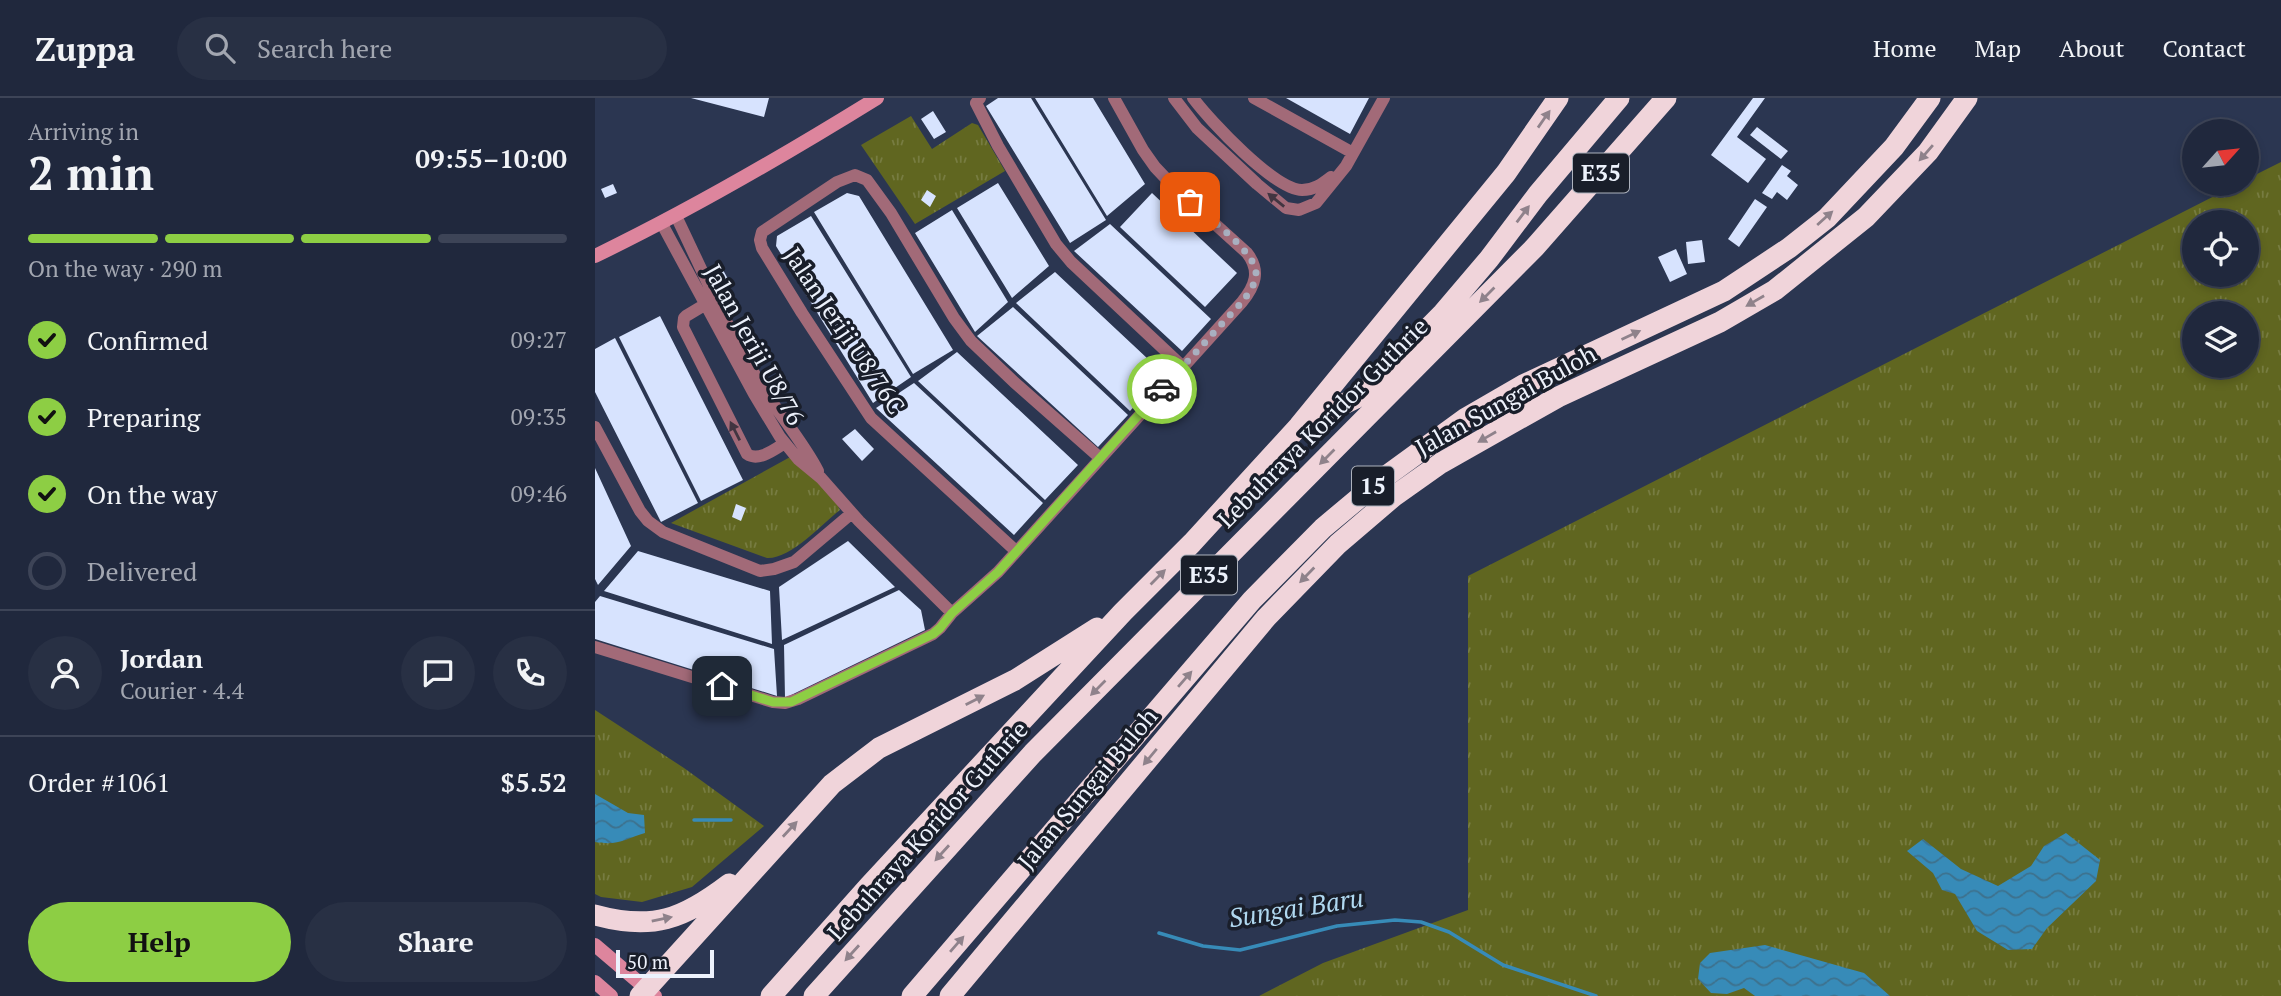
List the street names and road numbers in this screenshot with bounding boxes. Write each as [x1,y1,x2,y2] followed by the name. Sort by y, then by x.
[1573,153,1629,192] road number: E35
[777,241,913,420] street label: Jalan Jeriji U8/76C
[697,258,812,431] street label: Jalan Jeriji U8/76
[1210,310,1434,534] street label: Lebuhraya Koridor Guthrie
[1410,337,1601,463] street label: Jalan Sungai Buloh
[1352,466,1394,506] road number: 15
[1181,555,1237,594] road number: E35
[1010,701,1164,876] street label: Jalan Sungai Buloh
[820,714,1035,947] street label: Lebuhraya Koridor Guthrie

